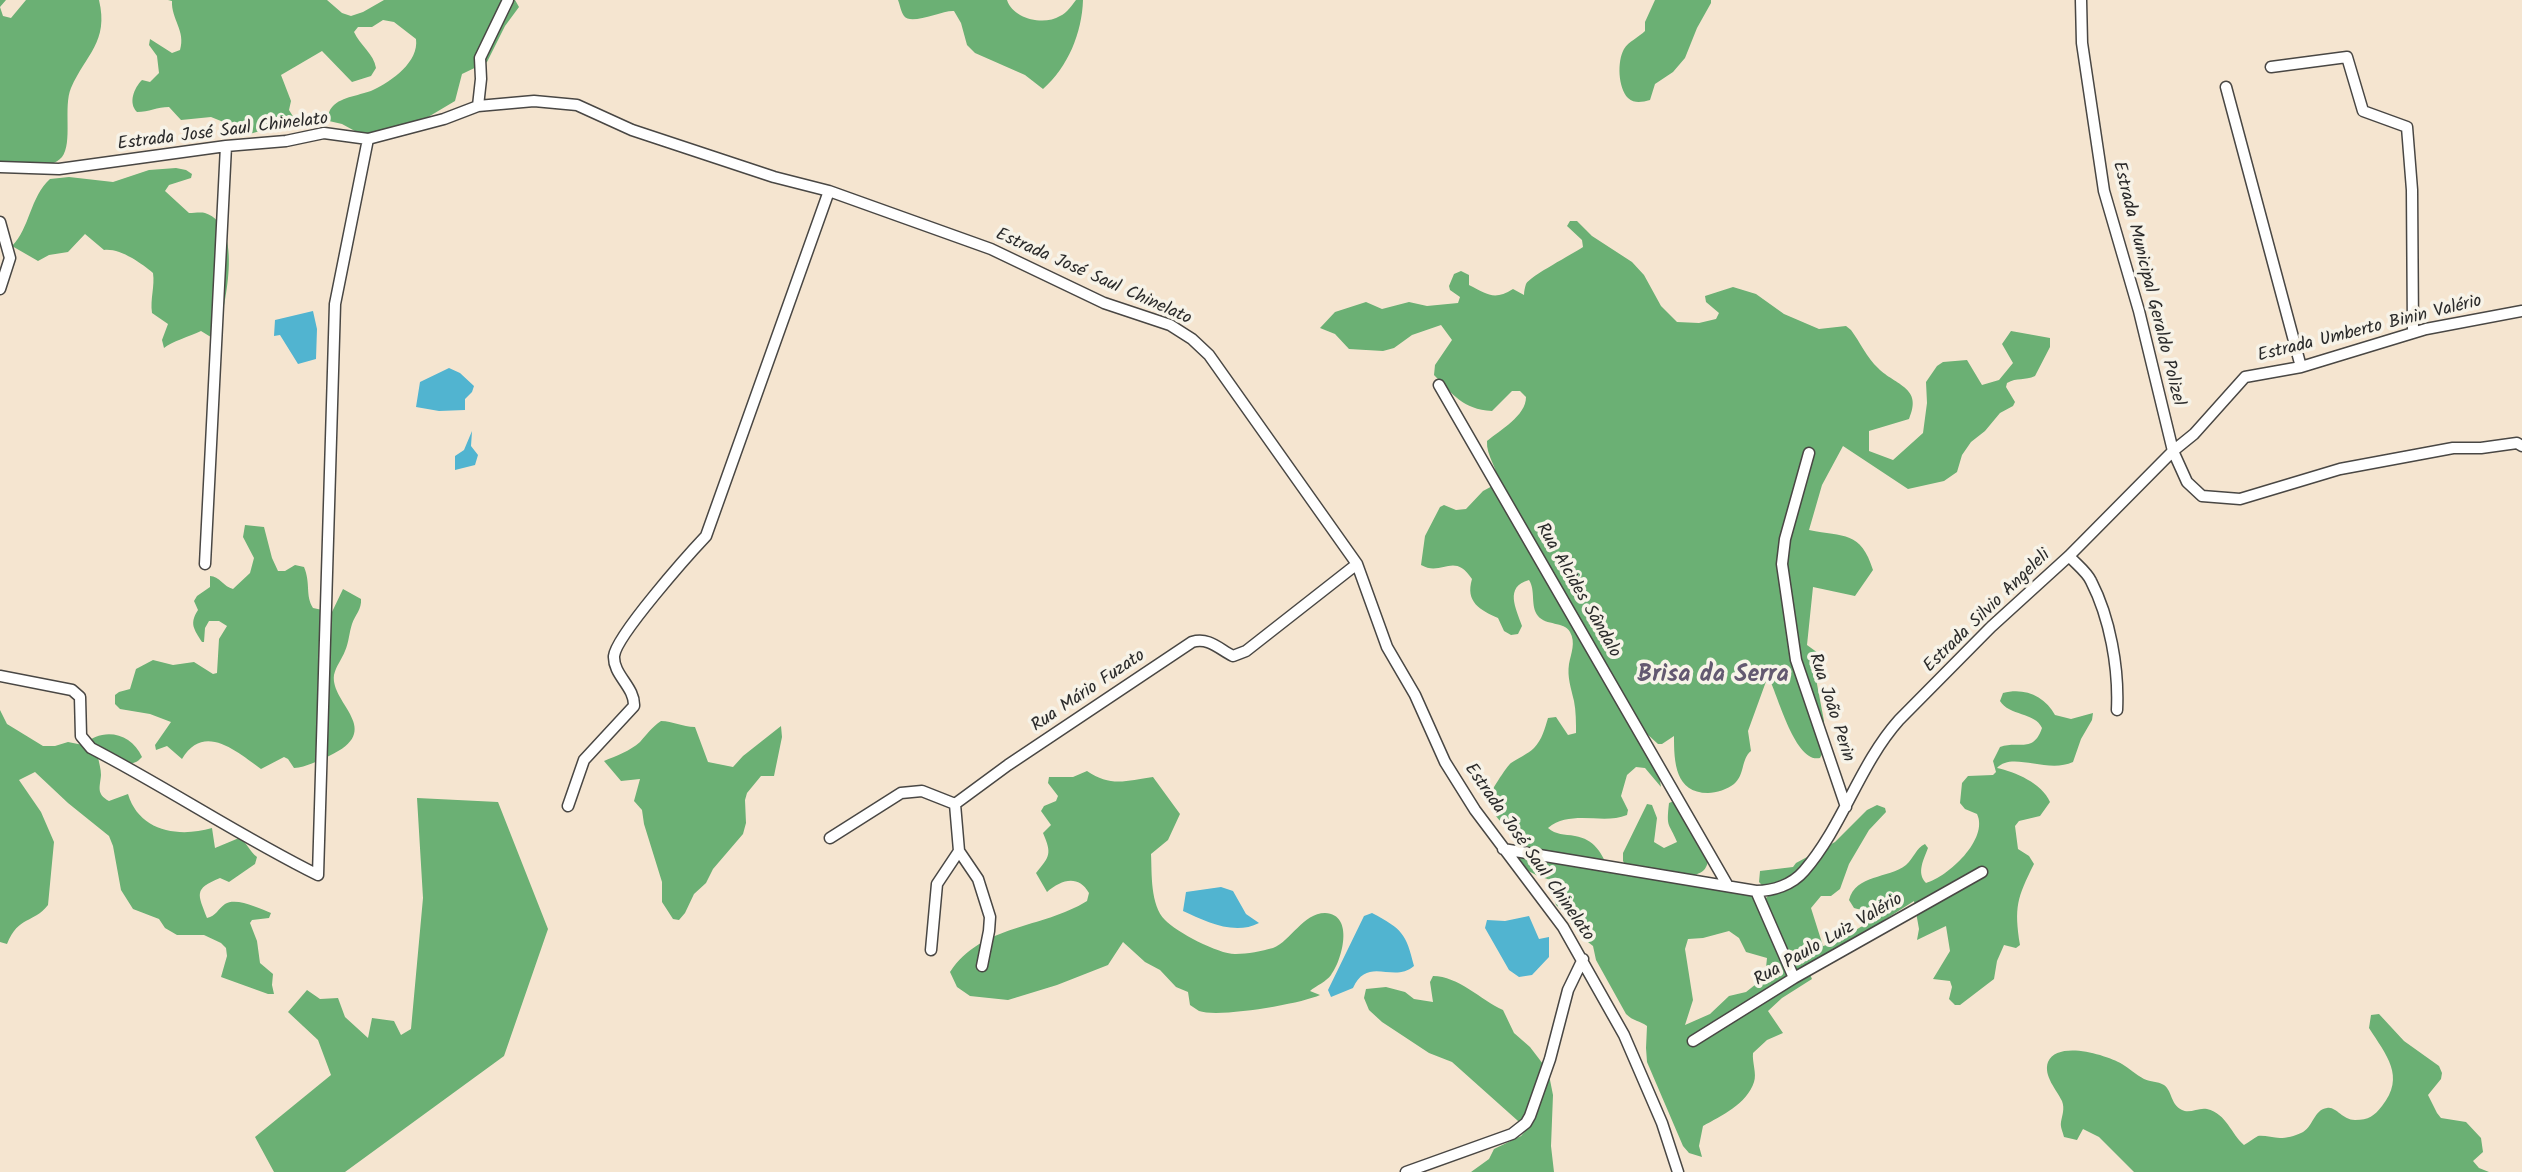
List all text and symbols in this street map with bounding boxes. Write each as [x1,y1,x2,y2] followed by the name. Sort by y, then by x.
[116,109,330,157] street label: Estrada José Saul Chinelato
[2106,160,2188,408] street label: Estrada Municipal Geraldo Polizel
[992,225,1194,331] street label: Estrada José Saul Chinelato
[2256,292,2484,368] street label: Estrada Umberto Binin Valério
[1530,520,1624,662] street label: Rua Alcides Sândalo
[1920,546,2056,678] street label: Estrada Silvio Angeleli
[1028,646,1150,738] street label: Rua Mário Fuzato
[1802,651,1858,765] street label: Rua João Perin
[1637,663,1789,691] district label: Brisa da Serra
[1458,760,1598,946] street label: Estrada José Saul Chinelato
[1751,890,1907,992] street label: Rua Paulo Luiz Valério

